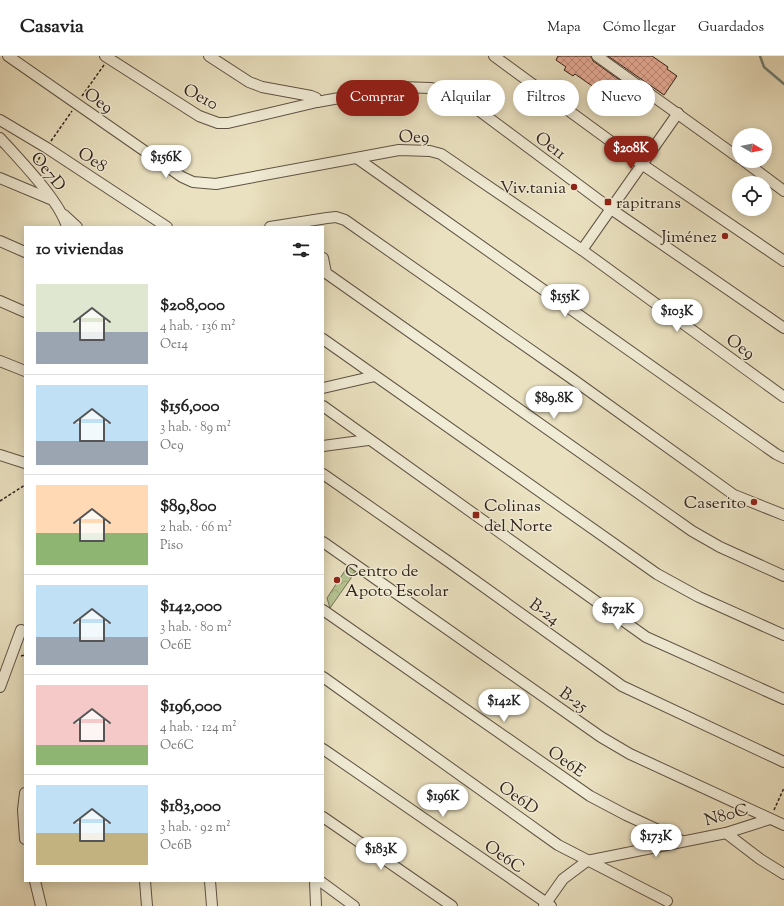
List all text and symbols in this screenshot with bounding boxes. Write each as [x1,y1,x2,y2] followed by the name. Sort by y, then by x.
[20,14,84,41] text: Casavia
[547,18,581,38] text: Mapa
[603,18,676,38] text: Cómo llegar
[698,18,764,38] text: Guardados
[178,79,222,117] street label: Oe10
[336,80,419,116] chip: Comprar
[427,80,505,116] chip: Alquilar
[513,80,579,116] chip: Filtros
[587,80,655,116] chip: Nuevo
[78,83,117,120] street label: Oe9
[398,126,430,150] street label: Oe9
[529,127,571,166] street label: Oe11
[732,128,772,168] north arrow
[732,128,772,216] map controls
[603,136,659,170] pin: $208K
[613,140,649,158] text: $208K
[72,142,111,179] street label: Oe8
[138,145,194,179] pin: $156K
[24,147,71,197] street label: Oe7D
[150,149,182,167] text: $156K
[732,176,772,216] button: locate
[500,177,566,201] place label: Viv.tania
[569,182,579,192] marker: Viv.tania
[616,192,681,216] place label: rapitrans
[603,197,613,207] marker: rapitrans
[660,226,717,250] place label: Jiménez
[720,231,730,241] marker: Jiménez
[36,238,123,262] text: 10 viviendas
[290,239,312,261] icon: filters
[537,284,593,318] pin: $155K
[550,288,580,306] text: $155K
[160,294,225,318] text: $208,000
[649,299,705,333] pin: $103K
[68,300,116,348] icon: home
[661,303,693,321] text: $103K
[160,318,236,336] text: 4 hab. · 136 m²
[720,329,759,366] street label: Oe9
[160,336,188,354] text: Oe14
[521,386,587,420] pin: $89.8K
[535,390,573,408] text: $89.8K
[160,395,220,419] text: $156,000
[68,401,116,449] icon: home
[160,419,231,437] text: 3 hab. · 89 m²
[160,437,183,455] text: Oe9
[684,492,746,516] place label: Caserito
[160,495,217,519] text: $89,800
[484,495,552,539] place label: Colinas del Norte
[749,497,759,507] marker: Caserito
[68,501,116,549] icon: home
[471,510,481,520] marker: Colinas del Norte
[160,519,232,537] text: 2 hab. · 66 m²
[160,537,183,555] text: Piso
[345,560,449,604] place label: Centro de Apoto Escolar
[332,575,342,585] marker: Centro de Apoto Escolar
[523,593,565,632] street label: B-24
[160,595,222,619] text: $142,000
[590,597,646,631] pin: $172K
[68,601,116,649] icon: home
[601,601,635,619] text: $172K
[160,619,232,637] text: 3 hab. · 80 m²
[160,637,191,655] text: Oe6E
[554,682,592,719] street label: B-25
[476,689,532,723] pin: $142K
[487,693,521,711] text: $142K
[160,695,222,719] text: $196,000
[68,701,116,749] icon: home
[160,719,237,737] text: 4 hab. · 124 m²
[160,737,194,755] text: Oe6C
[542,741,590,784] street label: Oe6E
[493,776,543,821] street label: Oe6D
[415,784,471,818] pin: $196K
[426,788,460,806] text: $196K
[160,795,221,819] text: $183,000
[702,799,751,833] street label: N80C
[68,801,116,849] icon: home
[160,819,231,837] text: 3 hab. · 92 m²
[628,824,684,858] pin: $173K
[640,828,672,846] text: $173K
[479,835,529,880] street label: Oe6C
[160,837,192,855] text: Oe6B
[353,837,409,871] pin: $183K
[365,841,397,859] text: $183K

